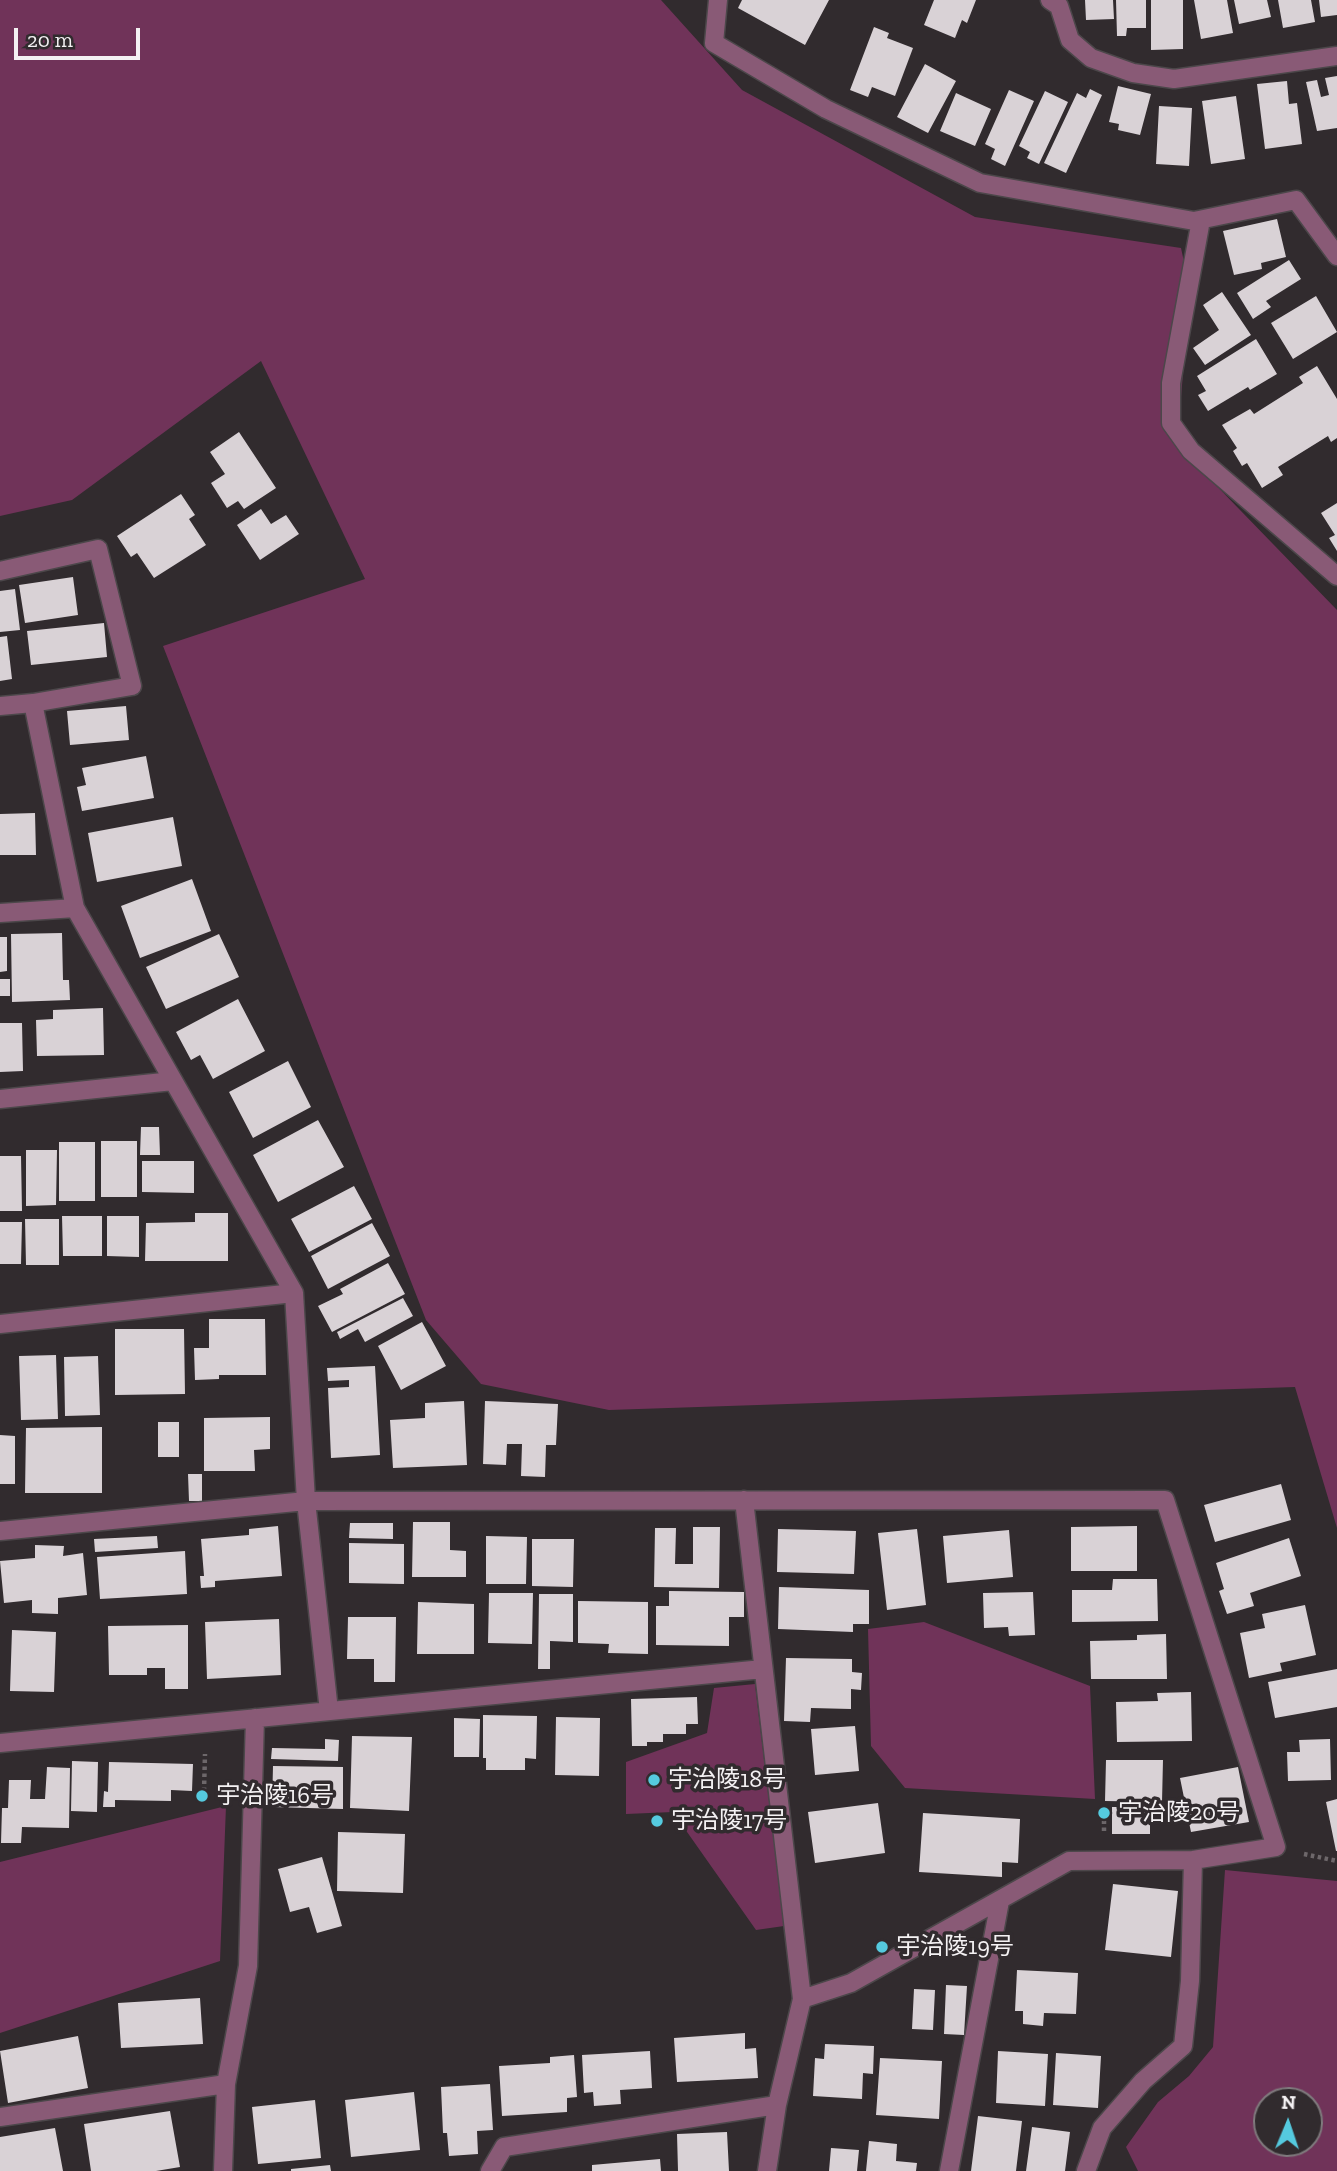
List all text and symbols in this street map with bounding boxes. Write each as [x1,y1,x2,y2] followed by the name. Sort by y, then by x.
[18,14,144,58] scale bar
[27,27,73,52] text: 20 m
[668,1766,786,1794] place label: 宇治陵18号
[646,1772,662,1788] marker: 宇治陵18号
[216,1782,334,1810] place label: 宇治陵16号
[194,1788,210,1804] marker: 宇治陵16号
[1118,1799,1240,1827] place label: 宇治陵20号
[1096,1805,1112,1821] marker: 宇治陵20号
[671,1807,787,1835] place label: 宇治陵17号
[649,1813,665,1829] marker: 宇治陵17号
[896,1933,1014,1961] place label: 宇治陵19号
[874,1939,890,1955] marker: 宇治陵19号
[1253,2087,1323,2157] north arrow
[1281,2091,1296,2114] text: N

